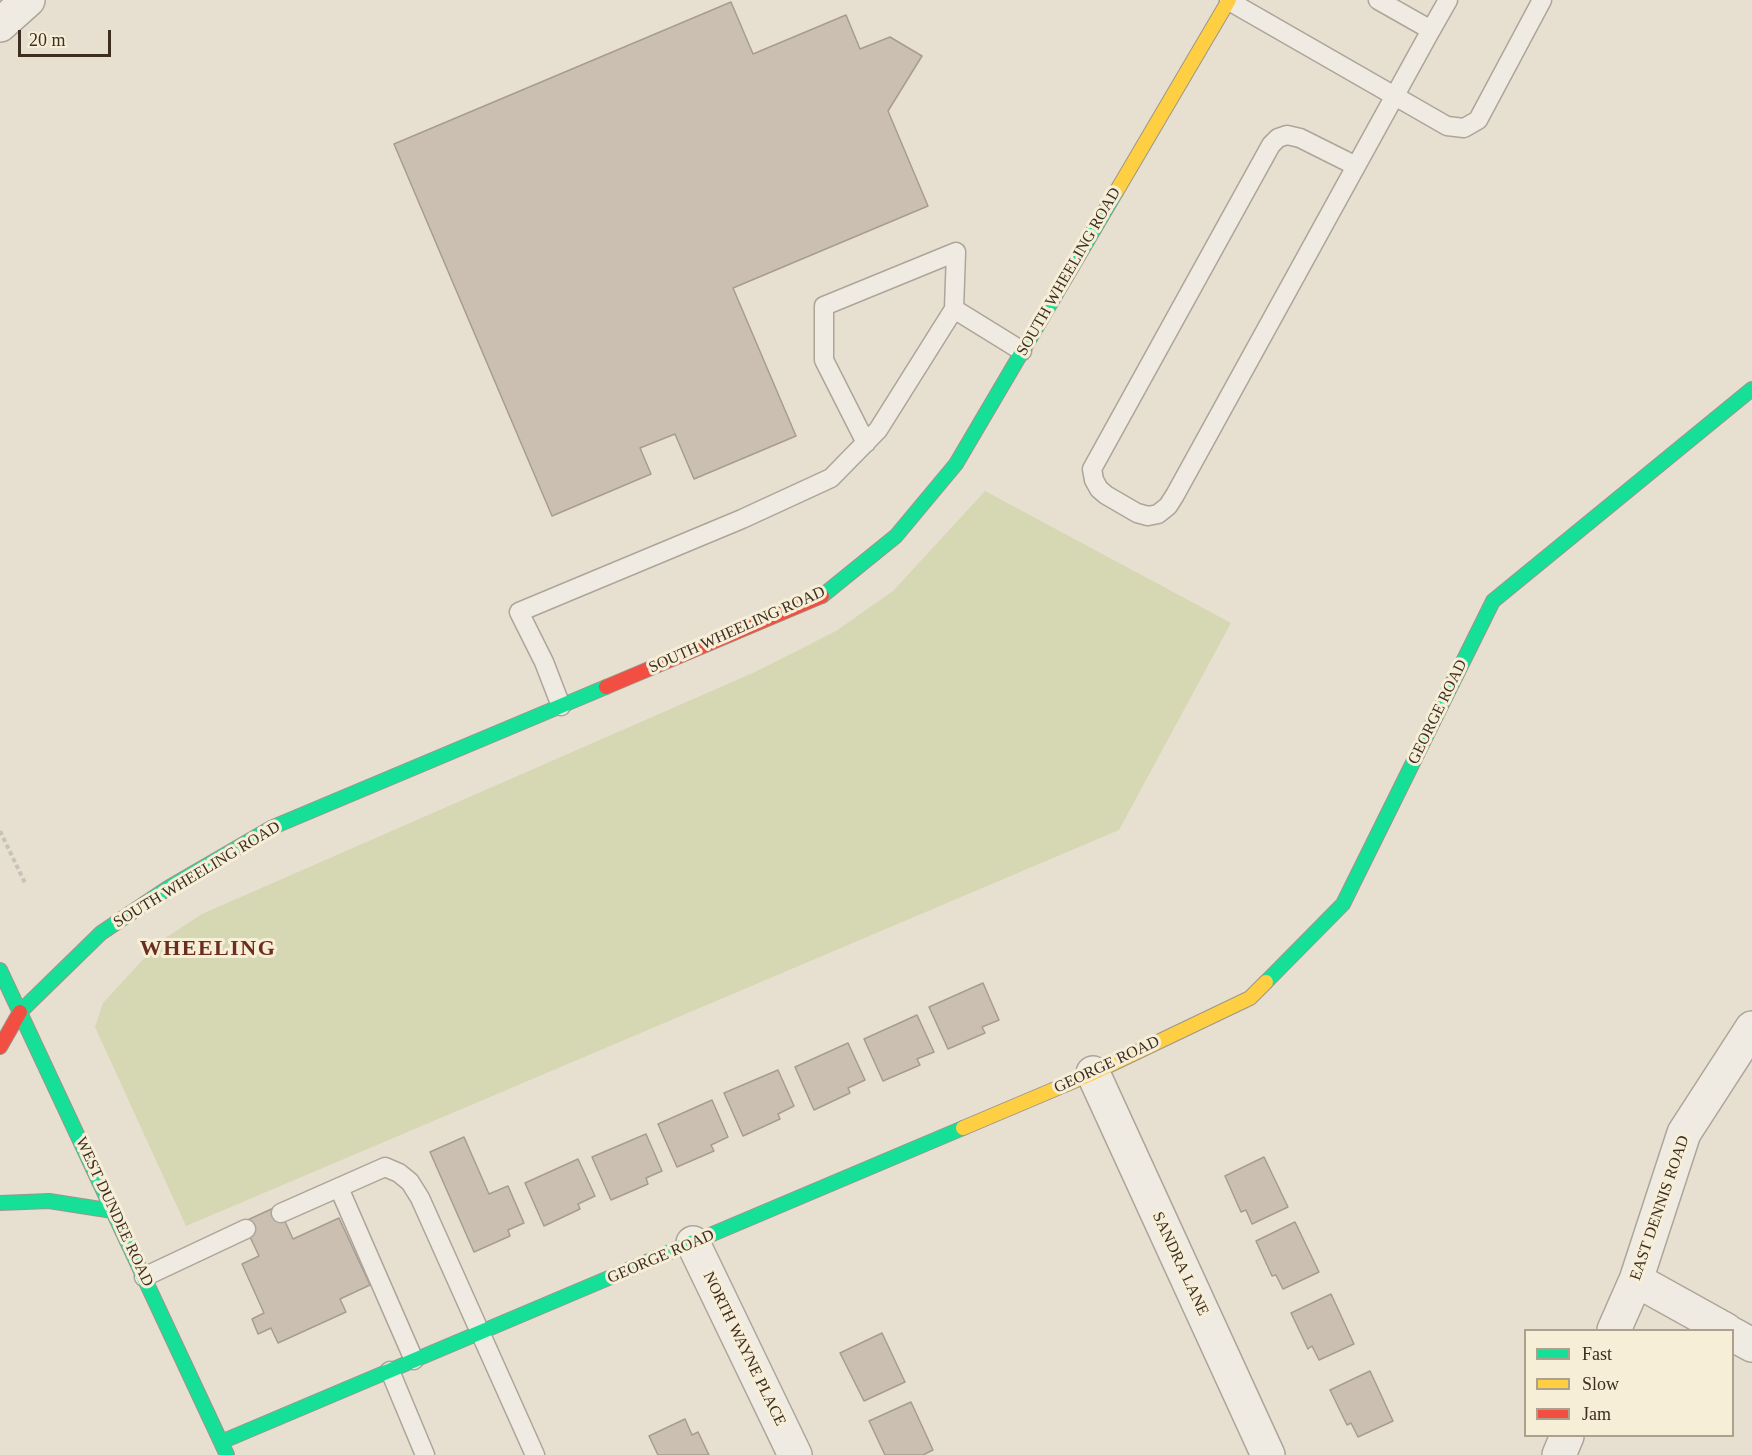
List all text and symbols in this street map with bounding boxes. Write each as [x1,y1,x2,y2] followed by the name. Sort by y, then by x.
[21,18,114,56] scale bar
[29,30,66,50] text: 20 m
[1013,184,1125,360] street label: SOUTH WHEELING ROAD
[646,582,828,678] street label: SOUTH WHEELING ROAD
[1404,656,1472,768] street label: GEORGE ROAD
[110,818,284,932] street label: SOUTH WHEELING ROAD
[140,936,276,962] district label: WHEELING
[1051,1032,1163,1098] street label: GEORGE ROAD
[1626,1133,1694,1283] street label: EAST DENNIS ROAD
[71,1134,157,1290] street label: WEST DUNDEE ROAD
[1148,1209,1212,1319] street label: SANDRA LANE
[605,1226,717,1288] street label: GEORGE ROAD
[698,1269,790,1429] street label: NORTH WAYNE PLACE
[1524,1329,1734,1437] legend
[1582,1344,1612,1364] text: Fast
[1582,1374,1619,1394] text: Slow
[1582,1404,1611,1424] text: Jam

